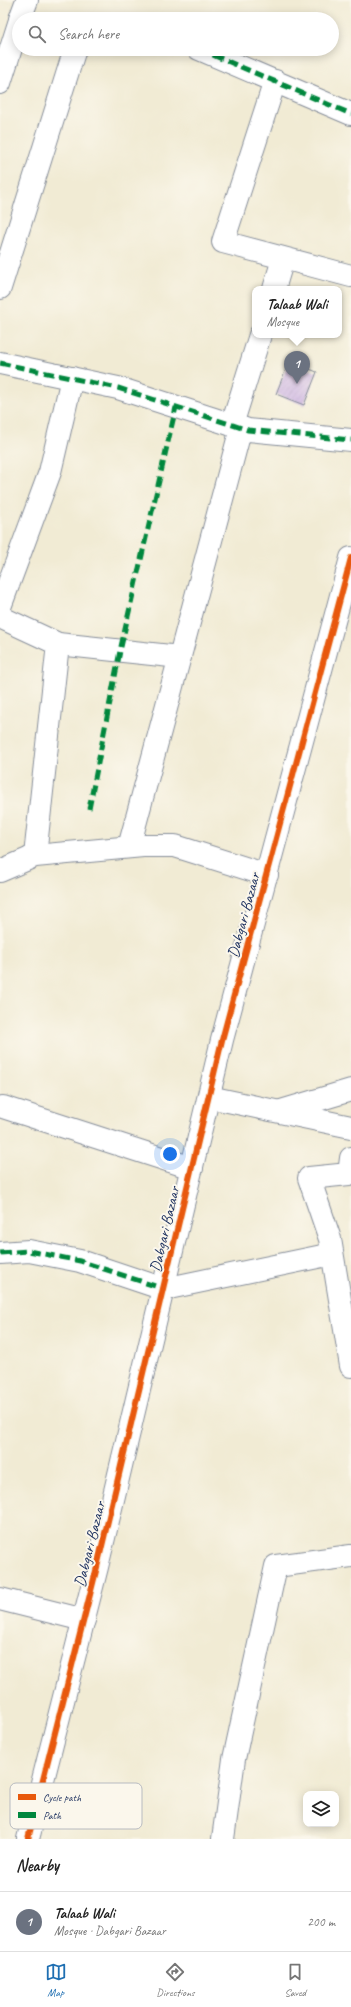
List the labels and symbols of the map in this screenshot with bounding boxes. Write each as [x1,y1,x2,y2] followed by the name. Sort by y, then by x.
[284,351,310,384] pin: 1
[223,869,265,960] street label: Dabgari Bazaar
[160,1144,180,1164] your location
[145,1183,185,1274] street label: Dabgari Bazaar
[70,1498,110,1589] street label: Dabgari Bazaar
[10,1783,142,1829] legend
[43,1790,82,1804] text: Cycle path
[43,1808,62,1822] text: Path

